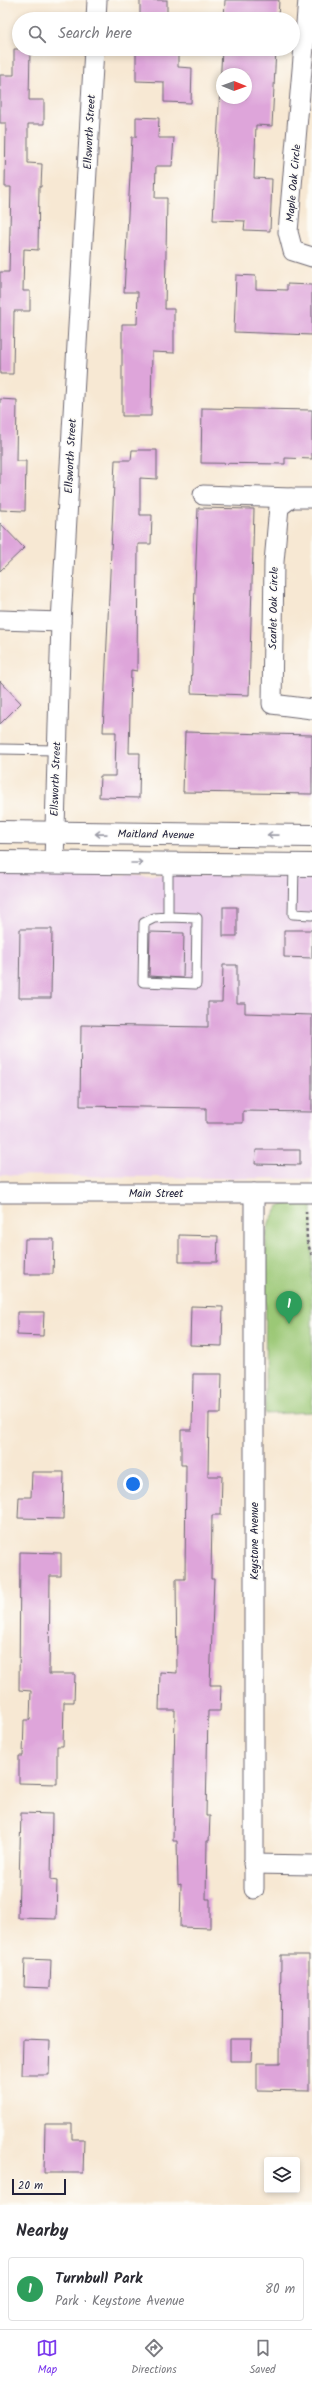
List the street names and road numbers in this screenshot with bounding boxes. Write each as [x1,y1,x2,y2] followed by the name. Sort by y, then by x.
[79,93,101,170] street label: Ellsworth Street
[282,143,306,223] street label: Maple Oak Circle
[60,417,82,494] street label: Ellsworth Street
[264,566,284,650] street label: Scarlet Oak Circle
[46,741,66,817] street label: Ellsworth Street
[117,825,195,845] street label: Maitland Avenue
[129,1185,184,1203] street label: Main Street
[246,1502,264,1580] street label: Keystone Avenue

